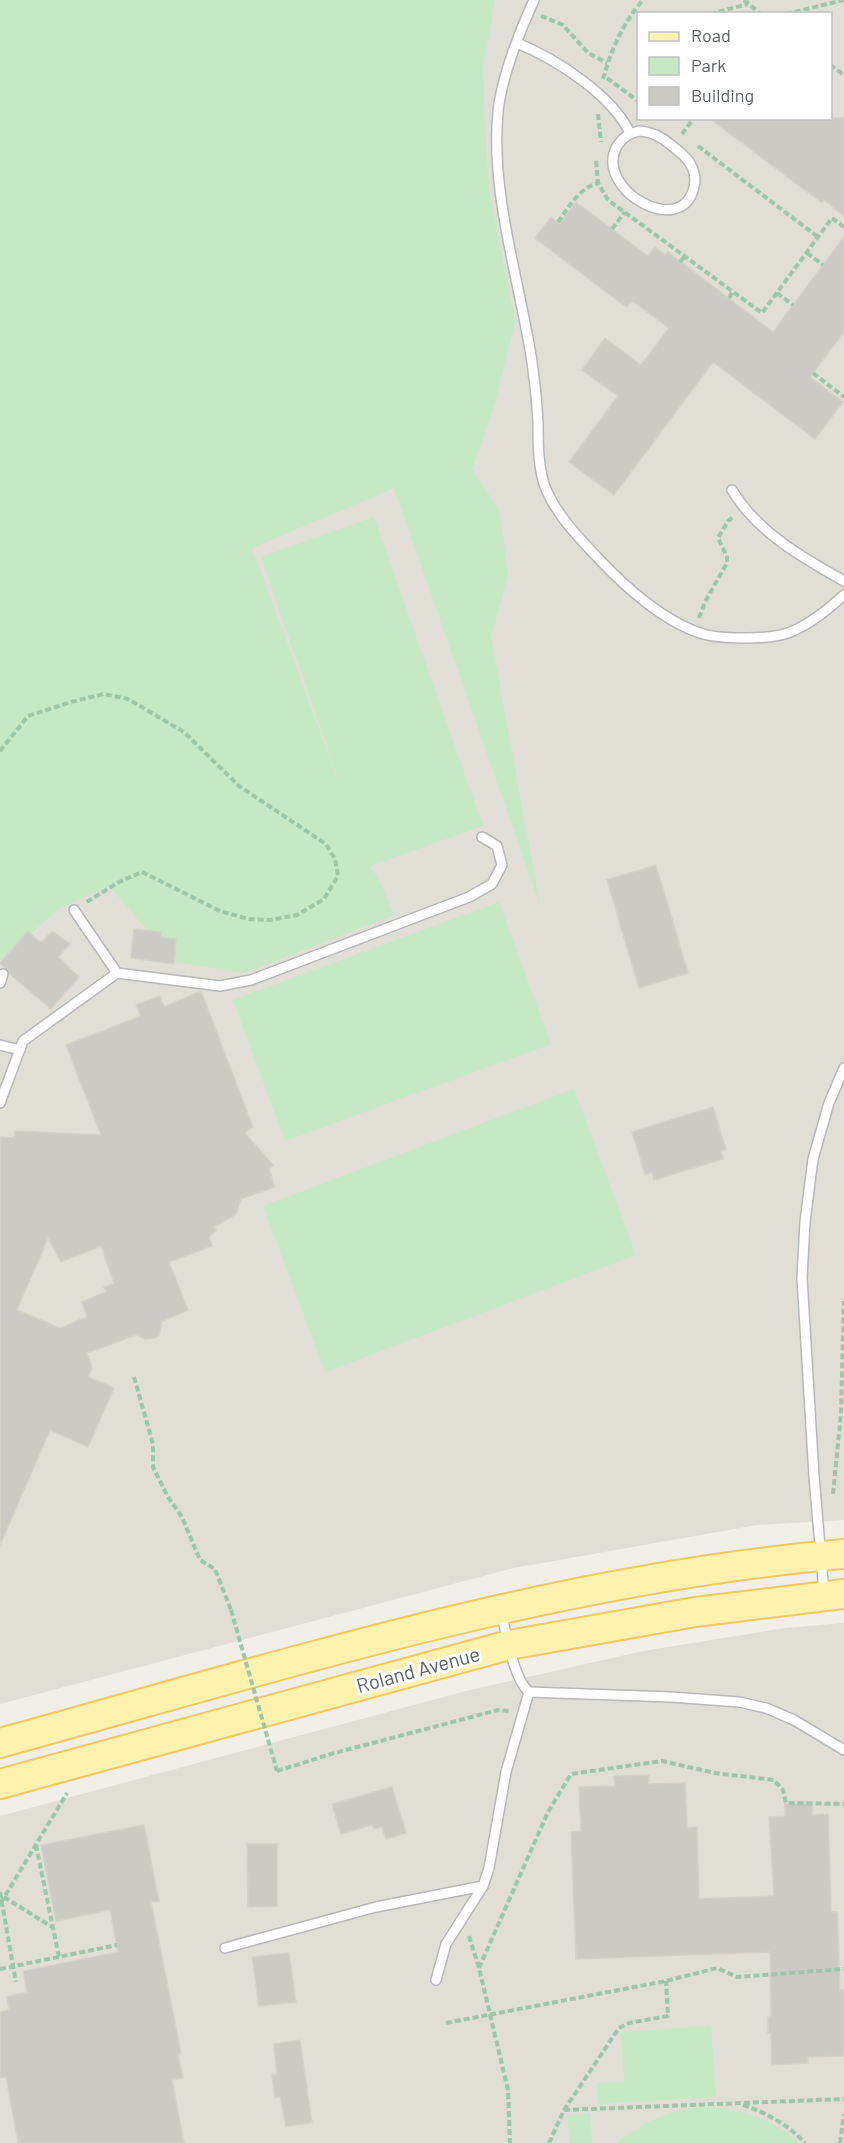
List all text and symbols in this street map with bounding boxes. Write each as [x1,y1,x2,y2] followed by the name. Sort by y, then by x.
[637,12,832,120] legend
[691,24,731,46] text: Road
[691,54,726,76] text: Park
[691,84,754,106] text: Building
[354,1641,482,1697] street label: Roland Avenue

